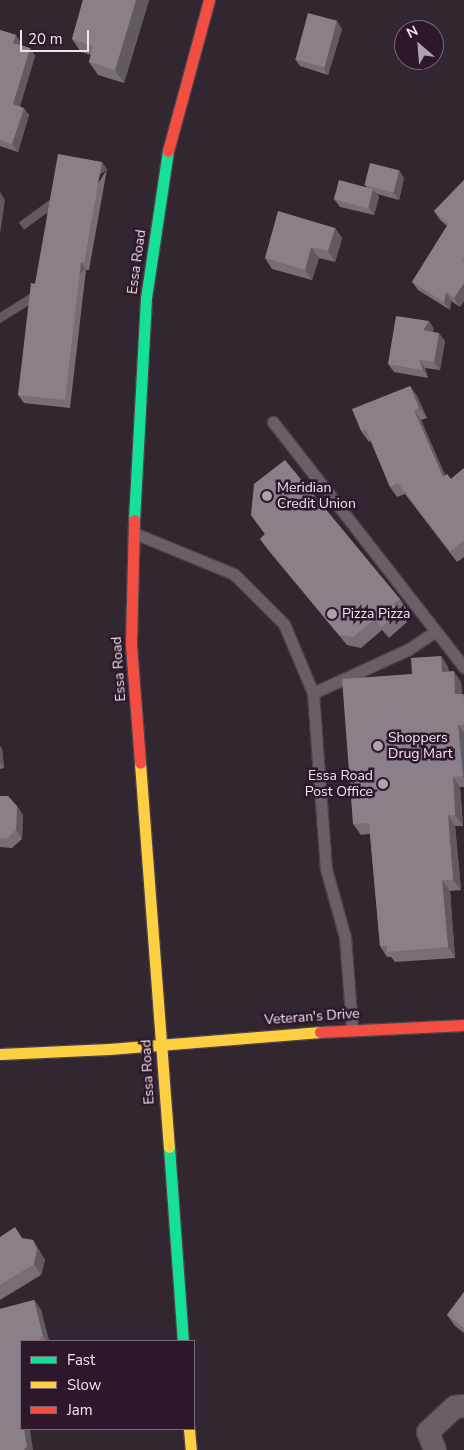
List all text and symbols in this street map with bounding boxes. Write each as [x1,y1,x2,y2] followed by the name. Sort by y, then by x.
[22,20,91,52] scale bar
[394,20,444,70] north arrow
[403,21,421,43] text: N
[28,29,63,49] text: 20 m
[124,229,150,295] street label: Essa Road
[277,480,356,512] place label: Meridian Credit Union
[261,490,273,502] marker: Meridian Credit Union
[342,606,410,622] place label: Pizza Pizza
[326,608,338,620] marker: Pizza Pizza
[108,636,130,702] street label: Essa Road
[388,730,453,762] place label: Shoppers Drug Mart
[372,740,384,752] marker: Shoppers Drug Mart
[305,768,373,800] place label: Essa Road Post Office
[377,778,389,790] marker: Essa Road Post Office
[264,1005,360,1029] street label: Veteran's Drive
[138,1039,158,1105] street label: Essa Road
[20,1340,195,1430] legend
[67,1350,95,1370] text: Fast
[67,1375,101,1395] text: Slow
[67,1400,93,1420] text: Jam

